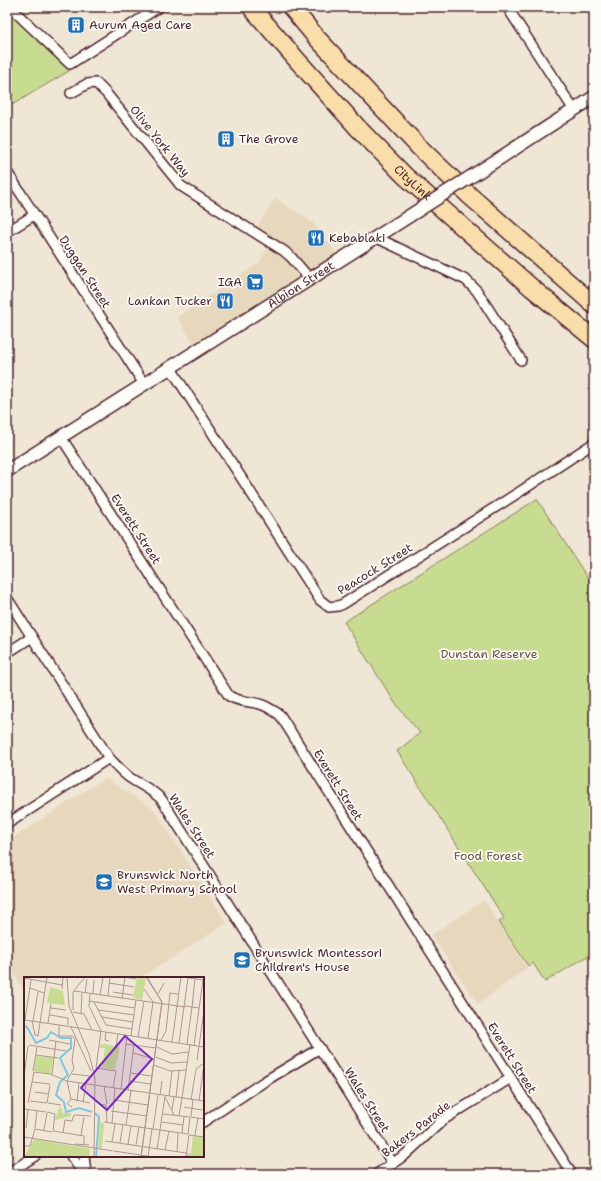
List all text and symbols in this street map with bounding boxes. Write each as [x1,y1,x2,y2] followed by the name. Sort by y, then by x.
[66,15,86,35] building icon: Aurum Aged Care
[89,17,192,33] place label: Aurum Aged Care
[126,102,194,180] street label: Olive York Way
[216,129,236,149] building icon: The Grove
[239,131,299,147] place label: The Grove
[390,161,435,204] street label: CityLink
[306,228,326,248] restaurant icon: Kebablaki
[329,230,386,246] place label: Kebablaki
[56,233,114,311] street label: Duggan Street
[264,258,338,312] street label: Albion Street
[245,272,265,292] supermarket icon: IGA
[218,274,242,290] place label: IGA
[215,291,235,311] restaurant icon: Lankan Tucker
[128,293,212,309] place label: Lankan Tucker
[107,491,165,567] street label: Everett Street
[334,540,416,598] street label: Peacock Street
[440,646,538,662] park label: Dunstan Reserve
[310,746,366,824] street label: Everett Street
[165,791,219,861] street label: Wales Street
[454,848,522,864] park label: Food Forest
[117,867,237,897] place label: Brunswick North West Primary School
[94,872,114,892] school or university icon: Brunswick North West Primary School
[255,945,382,975] place label: Brunswick Montessori Children's House
[232,950,252,970] school or university icon: Brunswick Montessori Children's House
[24,977,204,1157] inset map
[484,1019,540,1097] street label: Everett Street
[341,1064,393,1136] street label: Wales Street
[378,1097,454,1161] street label: Bakers Parade

